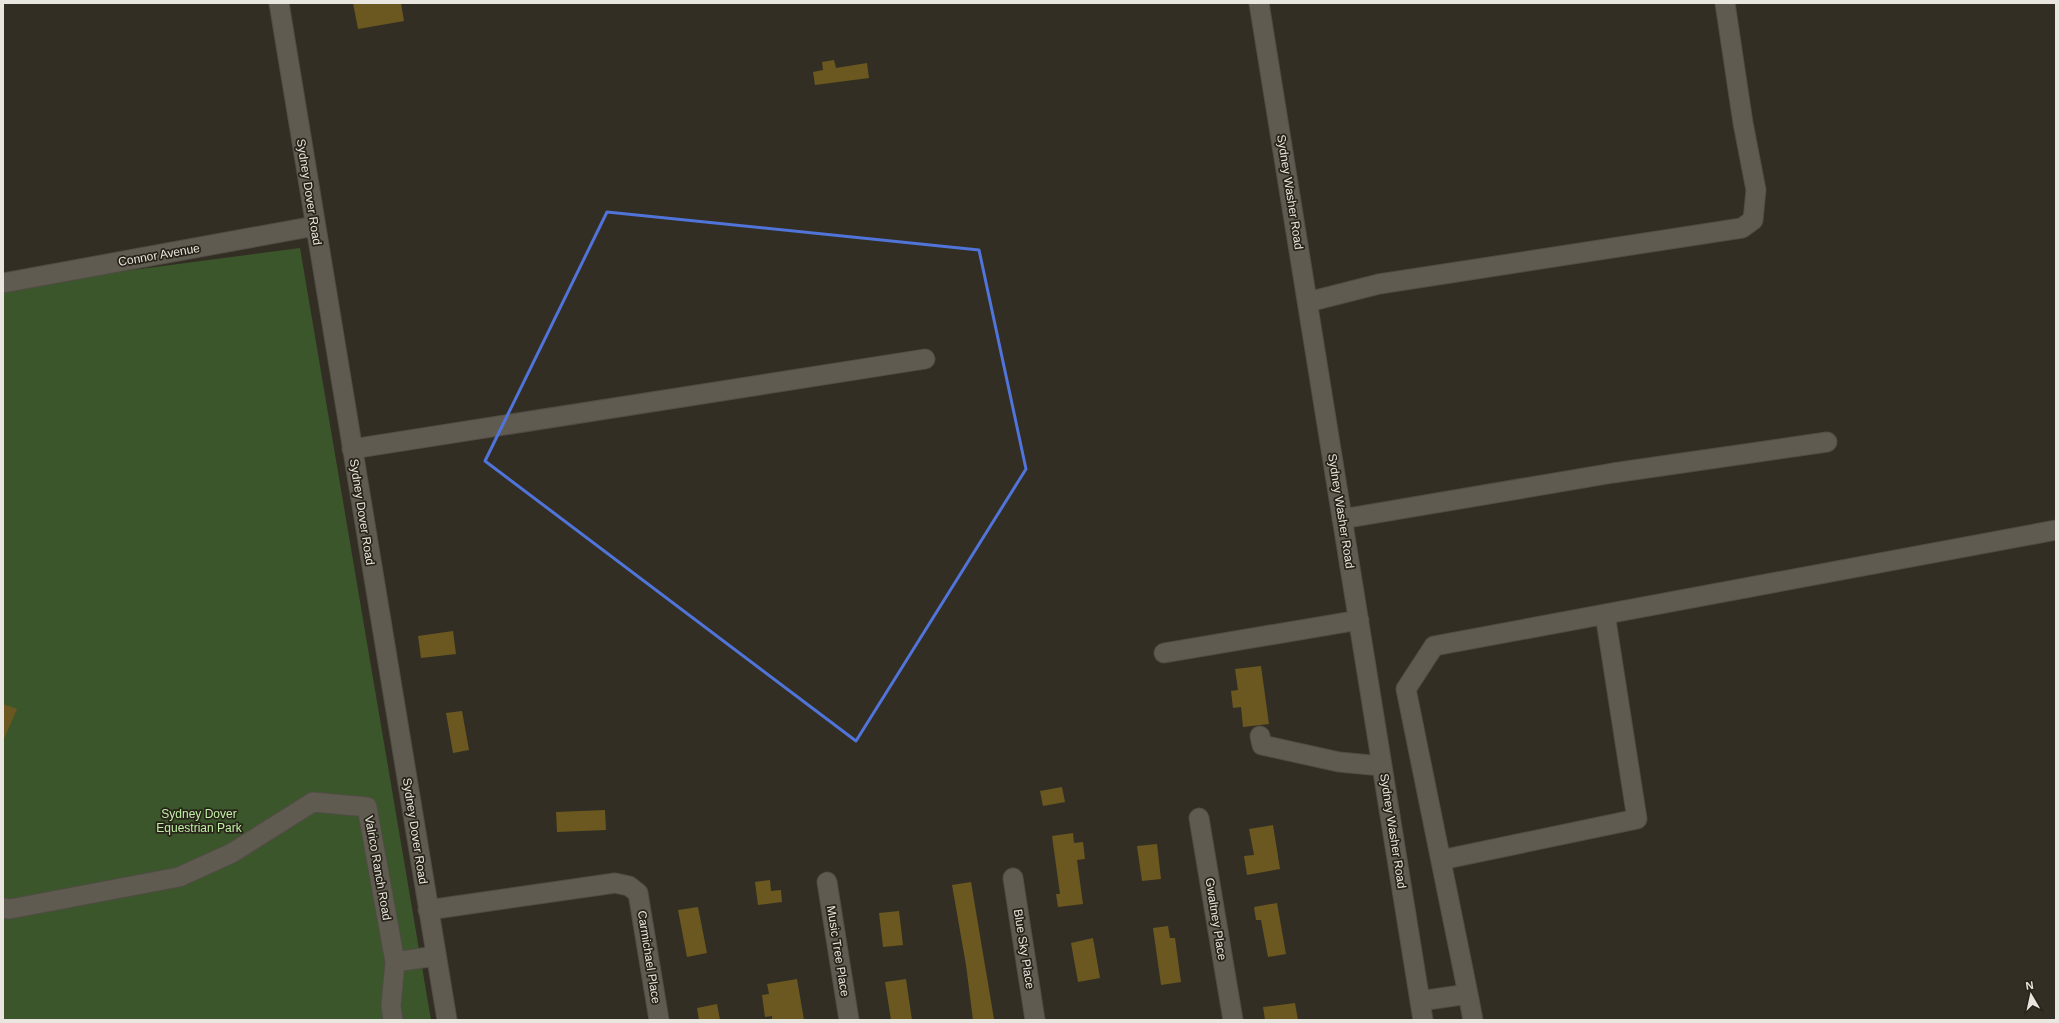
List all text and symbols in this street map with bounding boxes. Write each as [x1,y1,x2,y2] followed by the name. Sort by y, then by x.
[1274,133,1306,251] street label: Sydney Washer Road
[294,138,324,246] street label: Sydney Dover Road
[117,241,201,269] street label: Connor Avenue
[1325,452,1357,570] street label: Sydney Washer Road
[347,458,377,566] street label: Sydney Dover Road
[1377,772,1409,890] street label: Sydney Washer Road
[400,777,430,885] street label: Sydney Dover Road
[156,807,243,835] park label: Sydney Dover Equestrian Park
[362,815,394,921] street label: Valrico Ranch Road
[1203,877,1229,962] street label: Gwaltney Place
[824,904,852,998] street label: Music Tree Place
[1011,908,1037,990] street label: Blue Sky Place
[635,909,663,1005] street label: Carmichael Place
[2011,975,2051,1015] north arrow
[2025,979,2034,992] text: N

